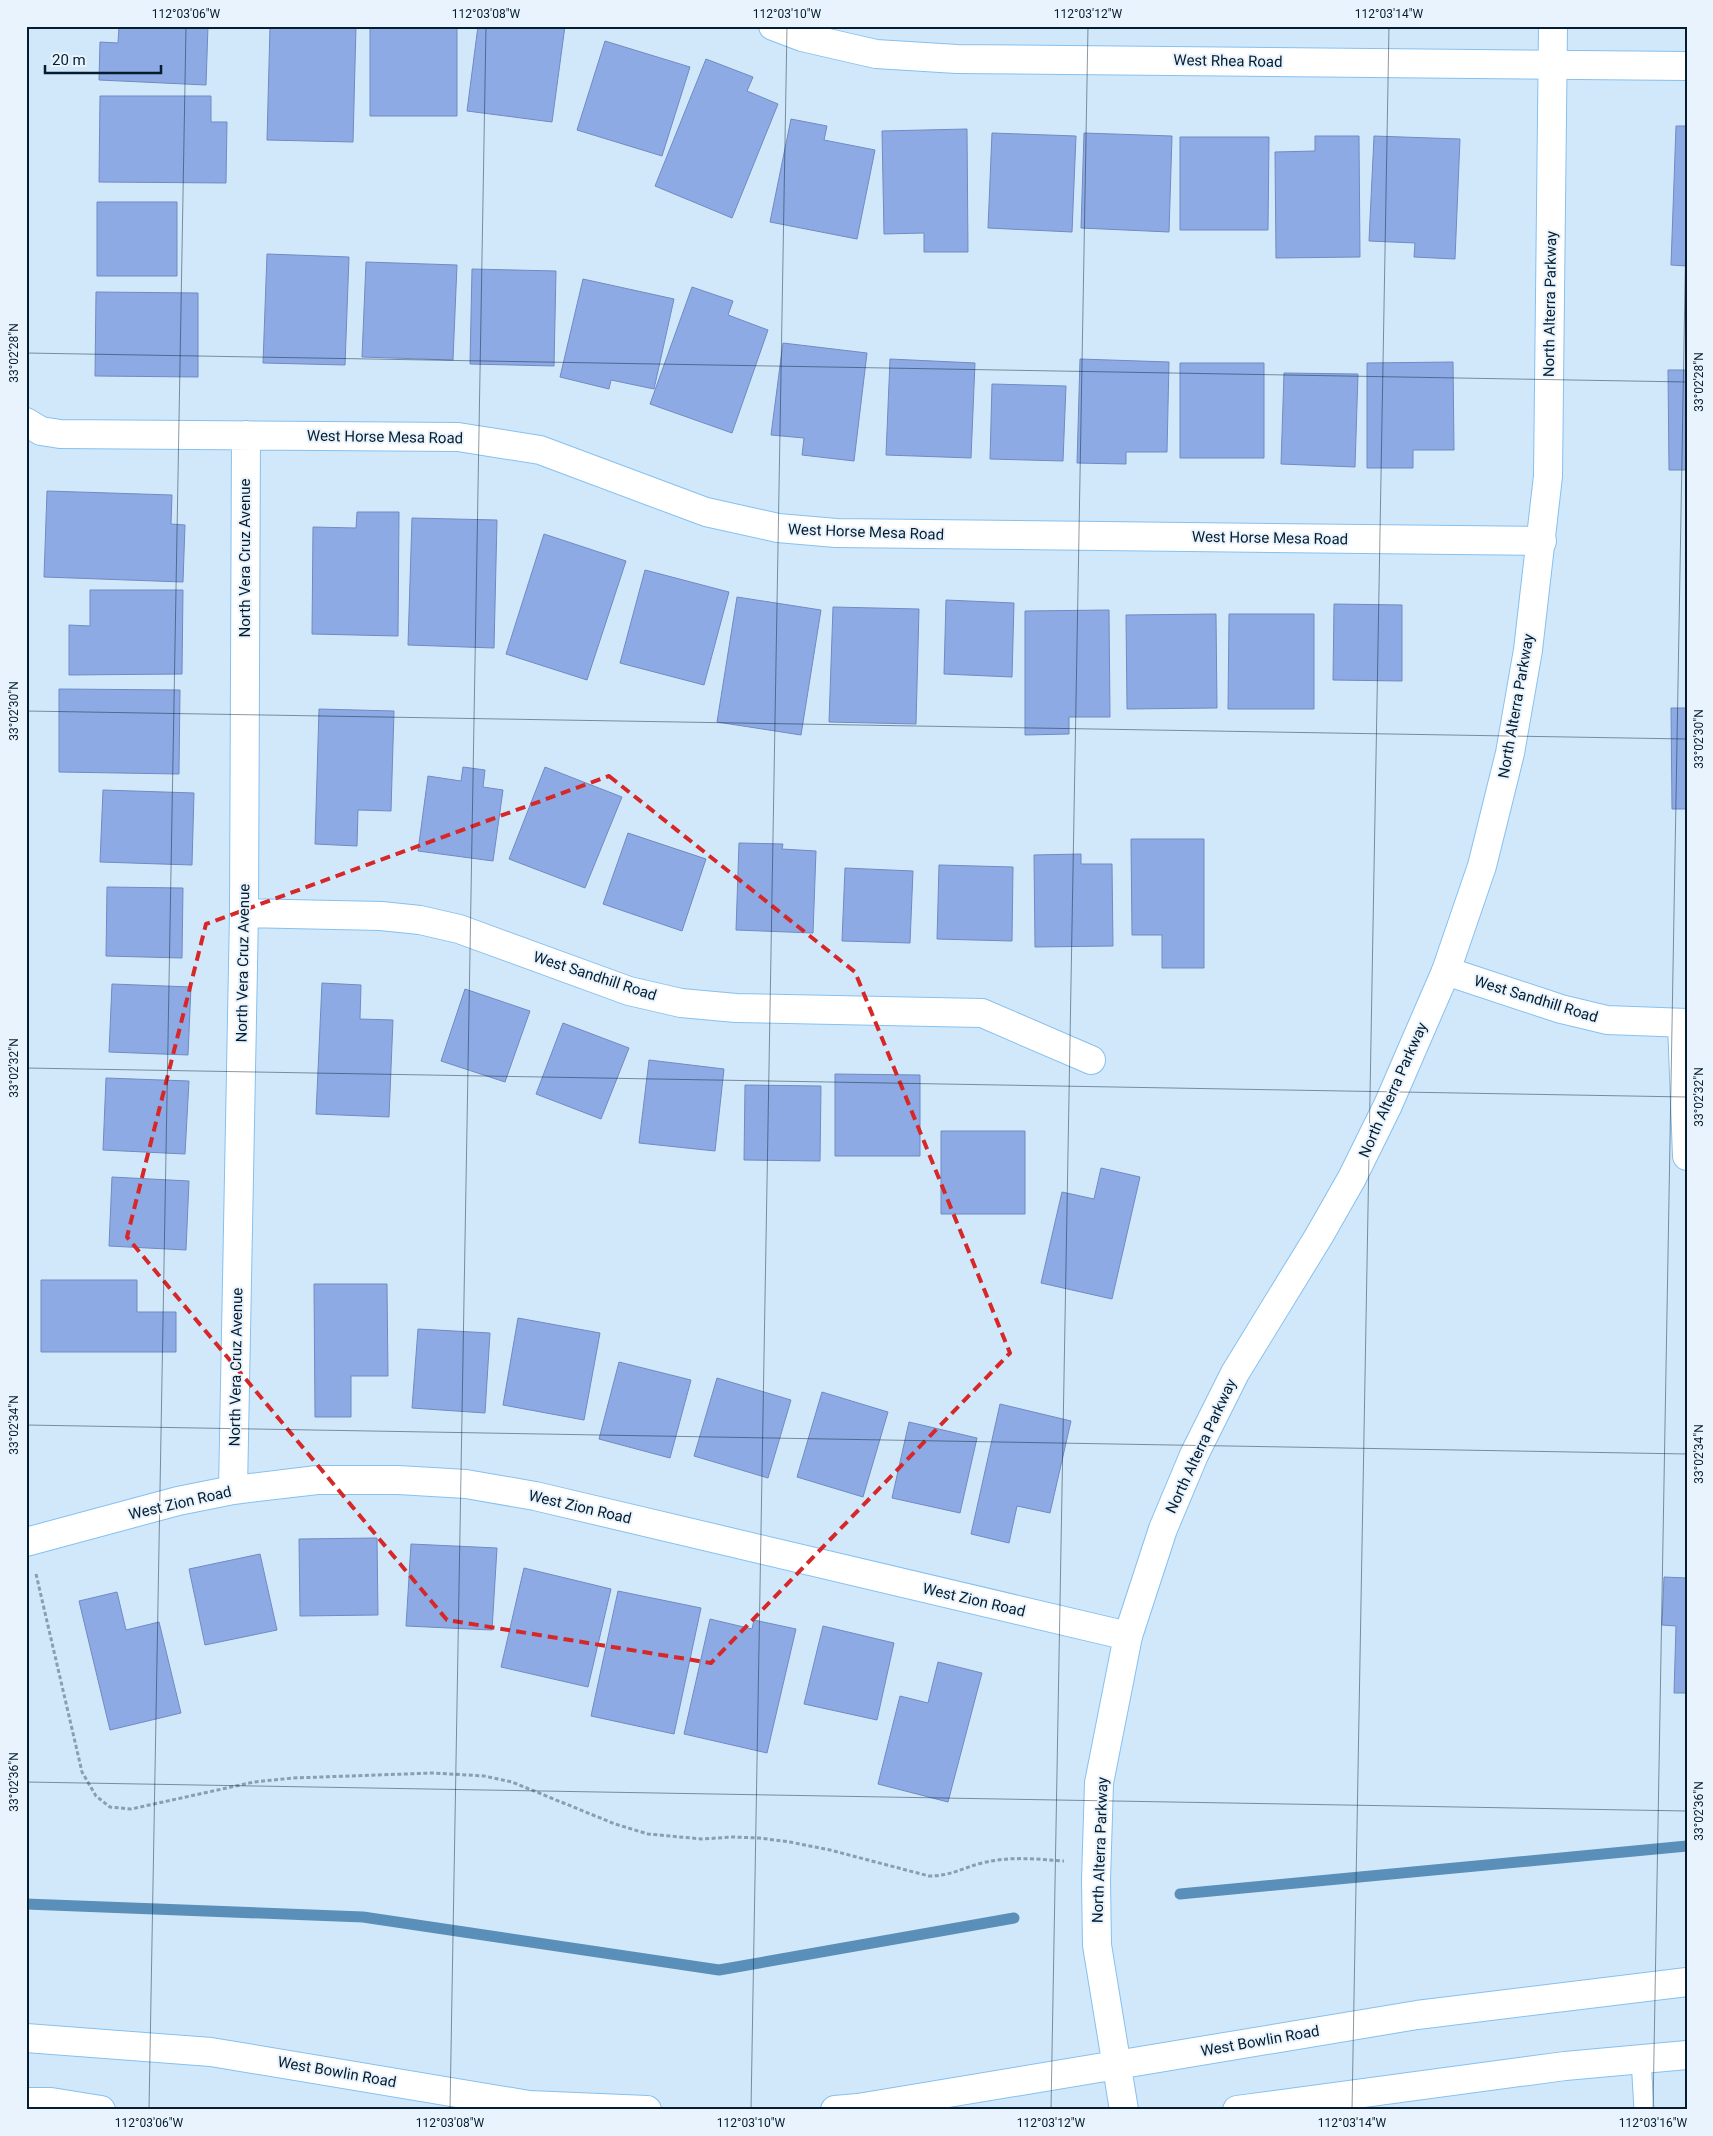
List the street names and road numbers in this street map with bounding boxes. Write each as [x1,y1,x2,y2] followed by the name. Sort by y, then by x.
[1173,51,1283,71] street label: West Rhea Road
[1540,231,1560,377] street label: North Alterra Parkway
[307,427,463,447] street label: West Horse Mesa Road
[236,479,254,637] street label: North Vera Cruz Avenue
[788,520,944,544] street label: West Horse Mesa Road
[1192,528,1348,548] street label: West Horse Mesa Road
[1494,632,1538,780] street label: North Alterra Parkway
[233,883,253,1043] street label: North Vera Cruz Avenue
[531,948,659,1004] street label: West Sandhill Road
[1472,972,1600,1026] street label: West Sandhill Road
[1355,1020,1431,1160] street label: North Alterra Parkway
[226,1287,246,1447] street label: North Vera Cruz Avenue
[1162,1376,1240,1516] street label: North Alterra Parkway
[127,1482,233,1524] street label: West Zion Road
[527,1486,633,1528] street label: West Zion Road
[921,1579,1027,1621] street label: West Zion Road
[1088,1777,1112,1923] street label: North Alterra Parkway
[1199,2022,1321,2060] street label: West Bowlin Road
[276,2053,398,2091] street label: West Bowlin Road

